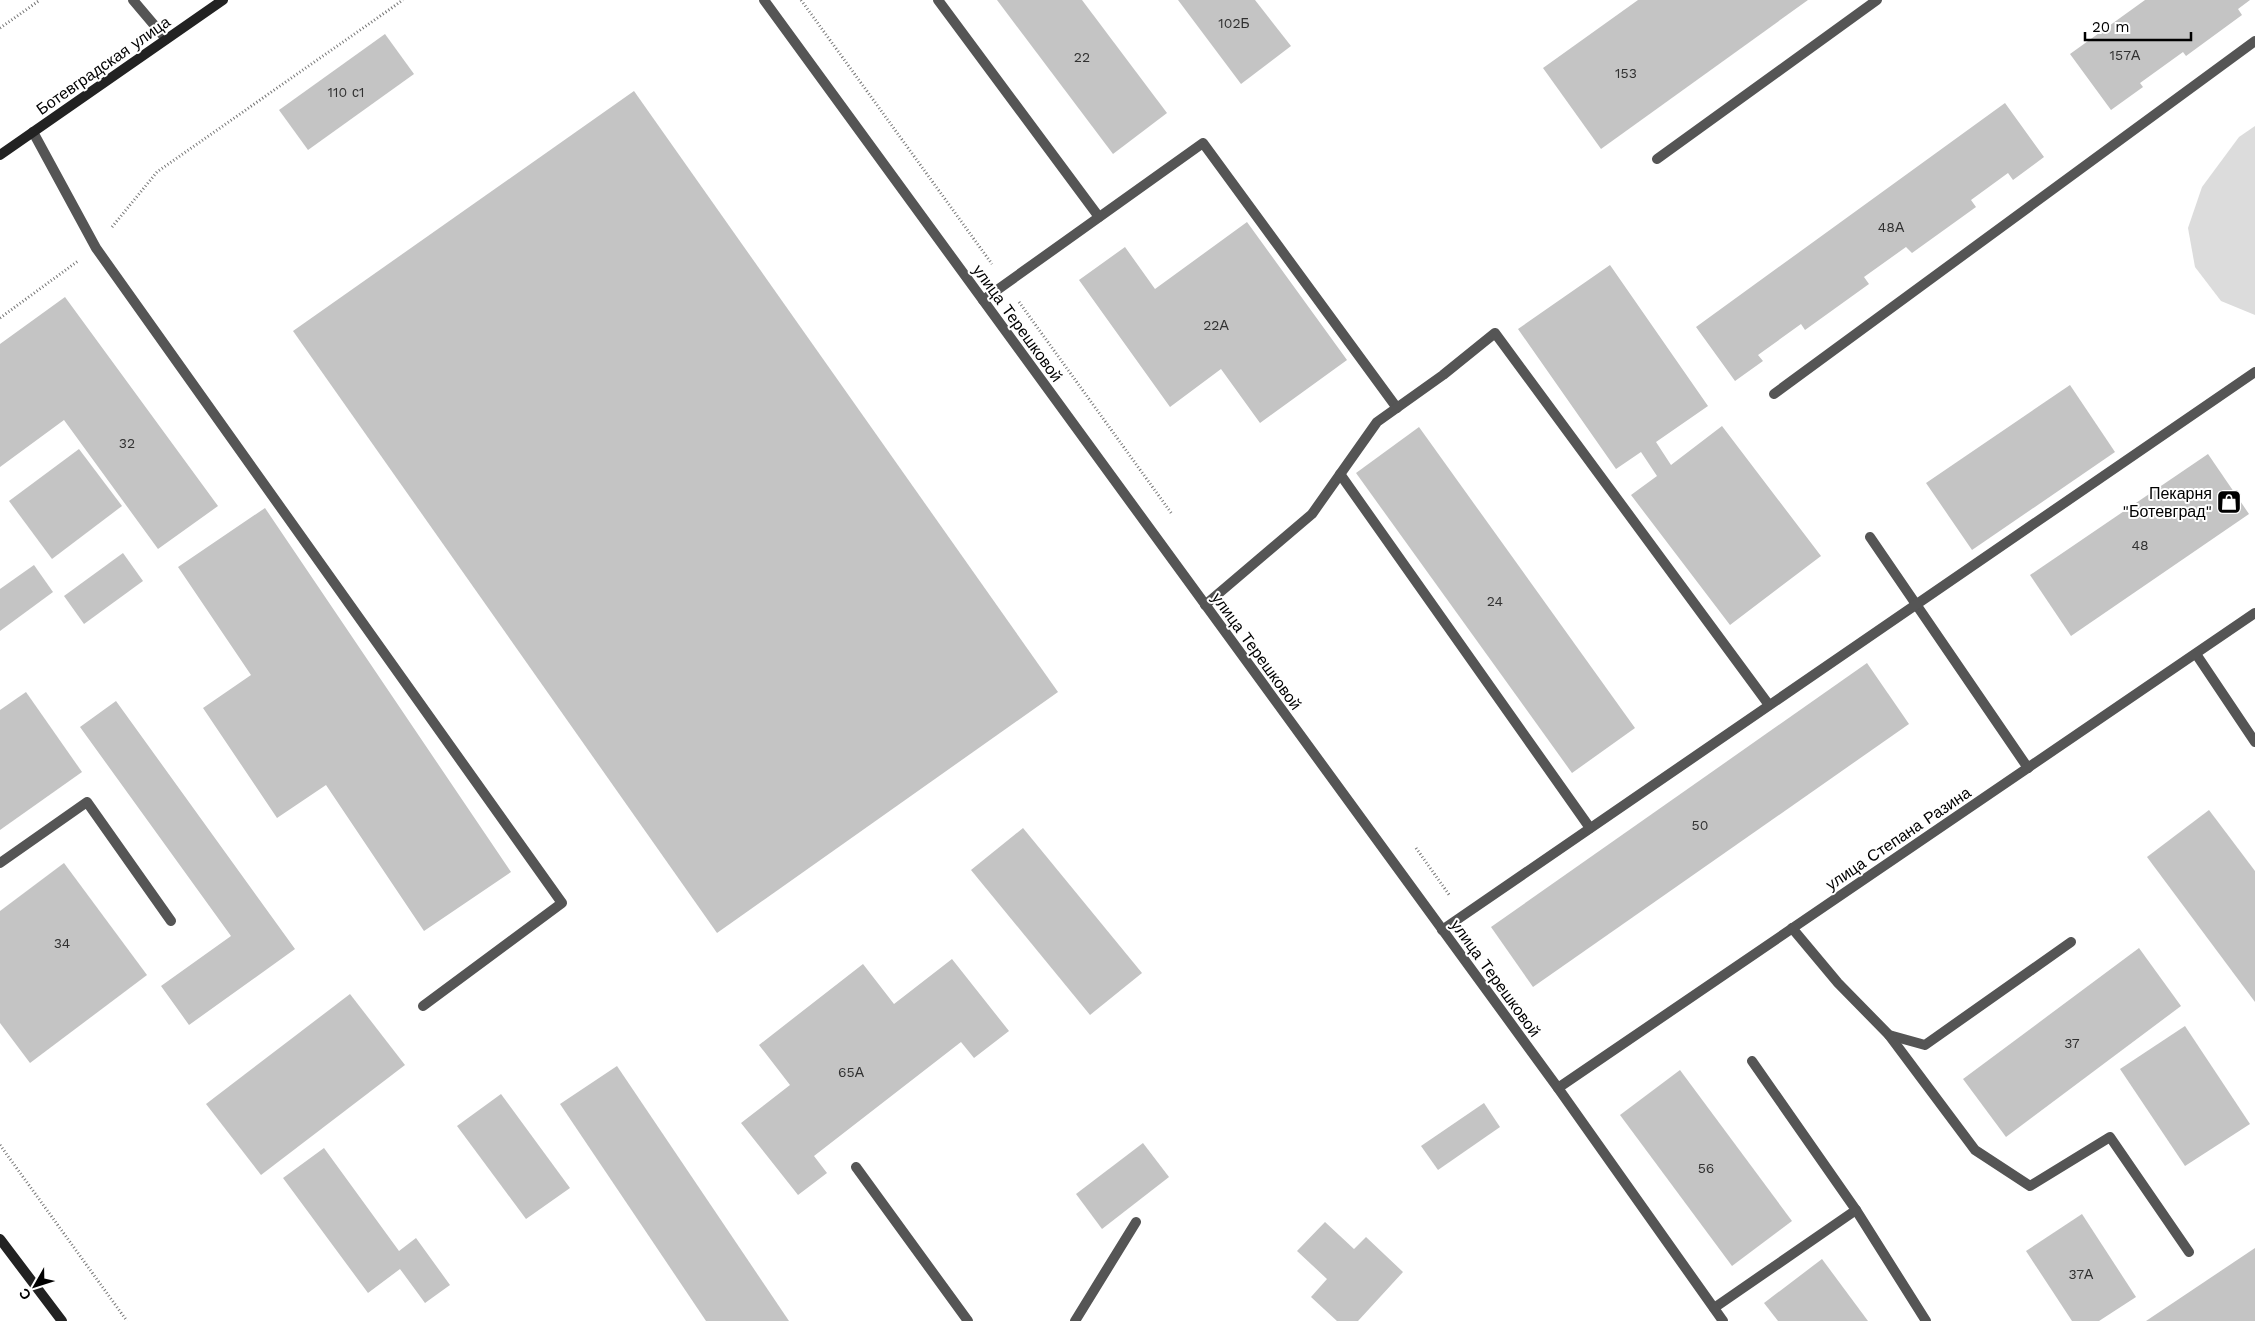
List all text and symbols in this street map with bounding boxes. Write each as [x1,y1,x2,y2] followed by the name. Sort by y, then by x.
[2085,10,2191,42] scale bar
[33,12,174,119] street label: Ботевградская улица
[1218,15,1250,31] house number: 102Б
[2092,18,2130,36] text: 20 m
[2110,47,2141,63] house number: 157А
[1074,49,1090,65] house number: 22
[1615,65,1637,81] house number: 153
[328,84,364,100] house number: 110 с1
[1878,219,1905,235] house number: 48А
[969,261,1066,386] street label: улица Терешковой
[1203,317,1229,333] house number: 22А
[119,435,135,451] house number: 32
[2123,484,2212,521] place label: Пекарня "Ботевград"
[2216,489,2242,515] shop icon: Пекарня "Ботевград"
[2131,537,2149,553] house number: 48
[1208,589,1305,714] street label: улица Терешковой
[1487,593,1503,609] house number: 24
[1822,783,1974,894] street label: улица Степана Разина
[1692,817,1708,833] house number: 50
[1447,916,1544,1041] street label: улица Терешковой
[54,935,70,951] house number: 34
[2064,1035,2080,1051] house number: 37
[838,1064,865,1080] house number: 65А
[1698,1160,1714,1176] house number: 56
[10,1261,60,1311] north arrow
[2069,1266,2094,1282] house number: 37А
[15,1285,34,1303] text: С

